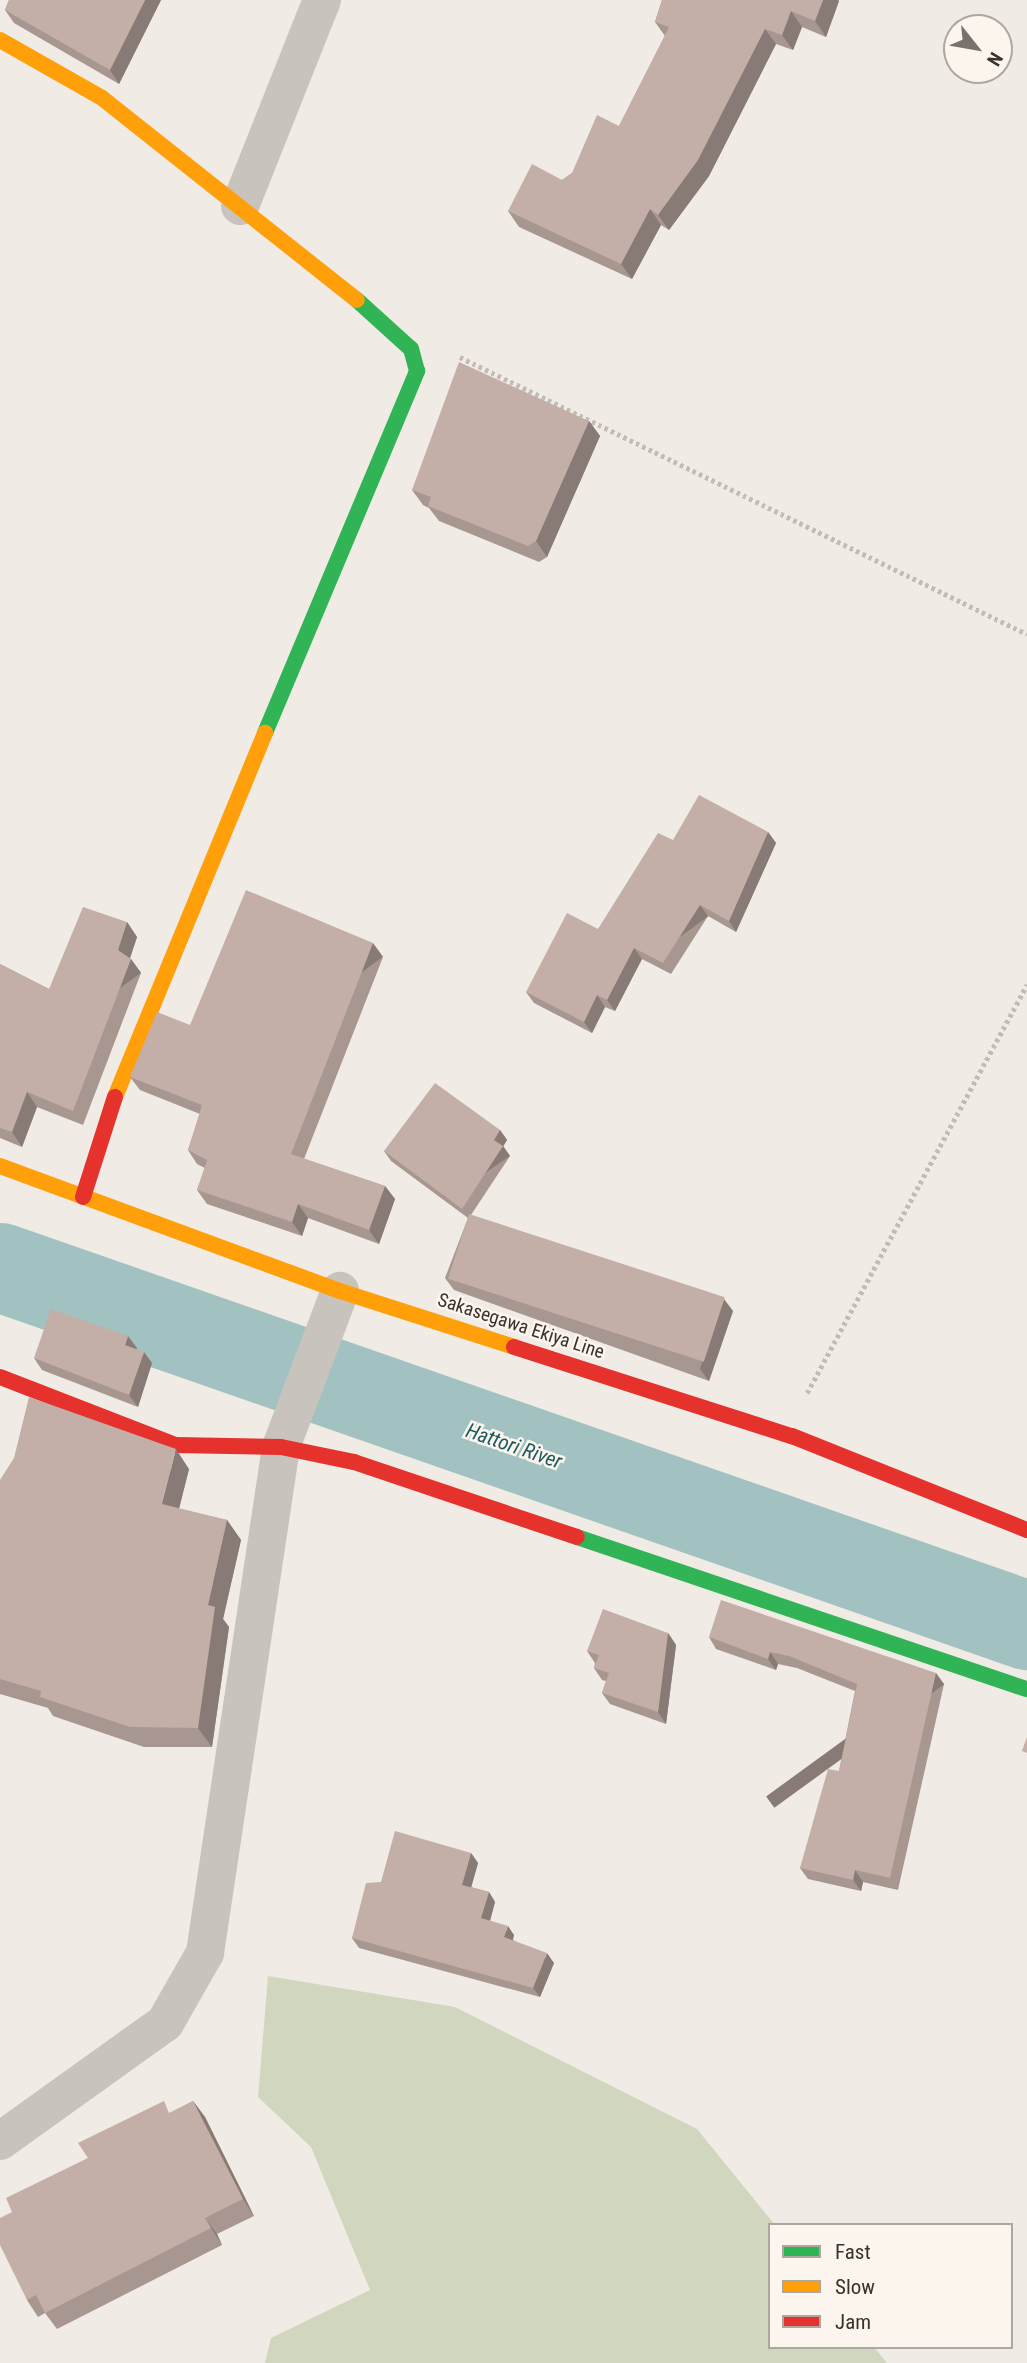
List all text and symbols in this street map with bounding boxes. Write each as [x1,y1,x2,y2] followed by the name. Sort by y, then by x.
[943,14,1013,84] north arrow
[982,48,1008,70] text: N
[435,1288,607,1364] street label: Sakasegawa Ekiya Line
[463,1418,565,1474] water label: Hattori River
[768,2223,1013,2349] legend
[835,2240,871,2264] text: Fast
[835,2275,875,2299] text: Slow
[835,2310,871,2334] text: Jam

